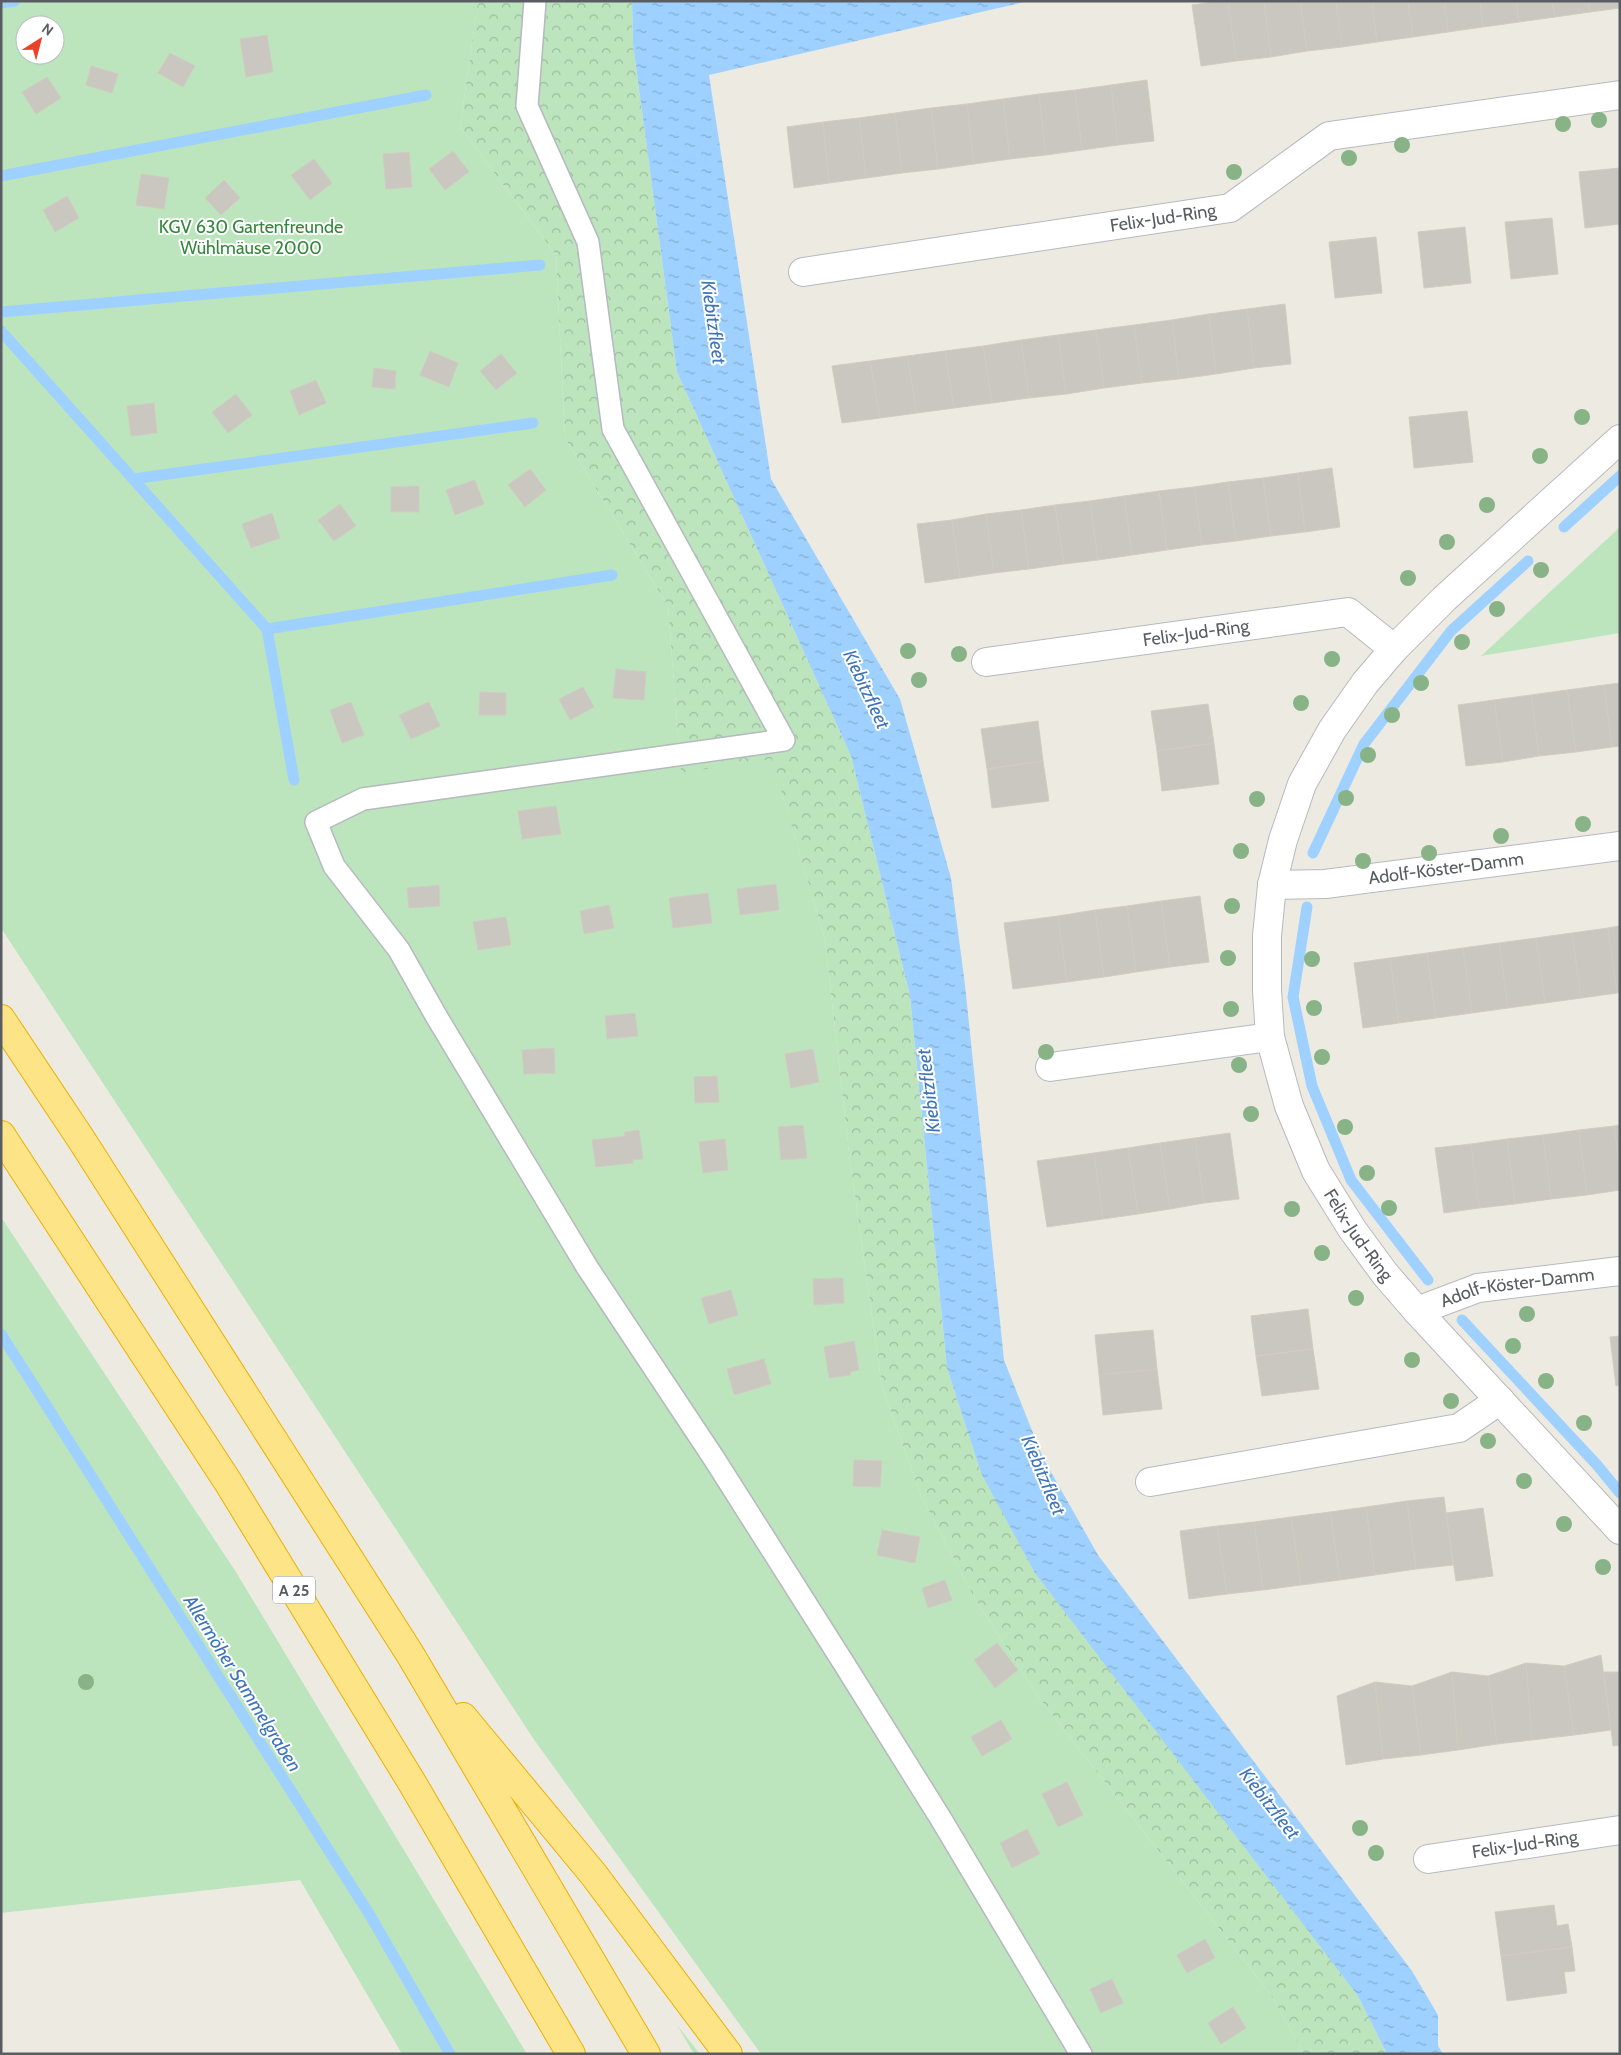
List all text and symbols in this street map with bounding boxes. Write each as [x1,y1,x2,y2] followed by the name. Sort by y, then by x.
[15,15,65,65] north arrow
[38,19,57,40] text: N
[1108,199,1219,237] street label: Felix-Jud-Ring
[159,216,343,259] park label: KGV 630 Gartenfreunde Wühlmäuse 2000
[696,279,731,367] water label: Kiebitzfleet
[1141,615,1252,651] street label: Felix-Jud-Ring
[838,646,895,733] water label: Kiebitzfleet
[1367,848,1525,889] street label: Adolf-Köster-Damm
[912,1046,945,1134] water label: Kiebitzfleet
[1319,1185,1398,1287] street label: Felix-Jud-Ring
[1437,1263,1596,1312] street label: Adolf-Köster-Damm
[1016,1432,1071,1520] water label: Kiebitzfleet
[273,1576,315,1604] road number: A 25
[178,1590,306,1776] water label: Allermöher Sammelgraben
[1235,1763,1305,1845] water label: Kiebitzfleet
[1470,1825,1580,1863] street label: Felix-Jud-Ring

